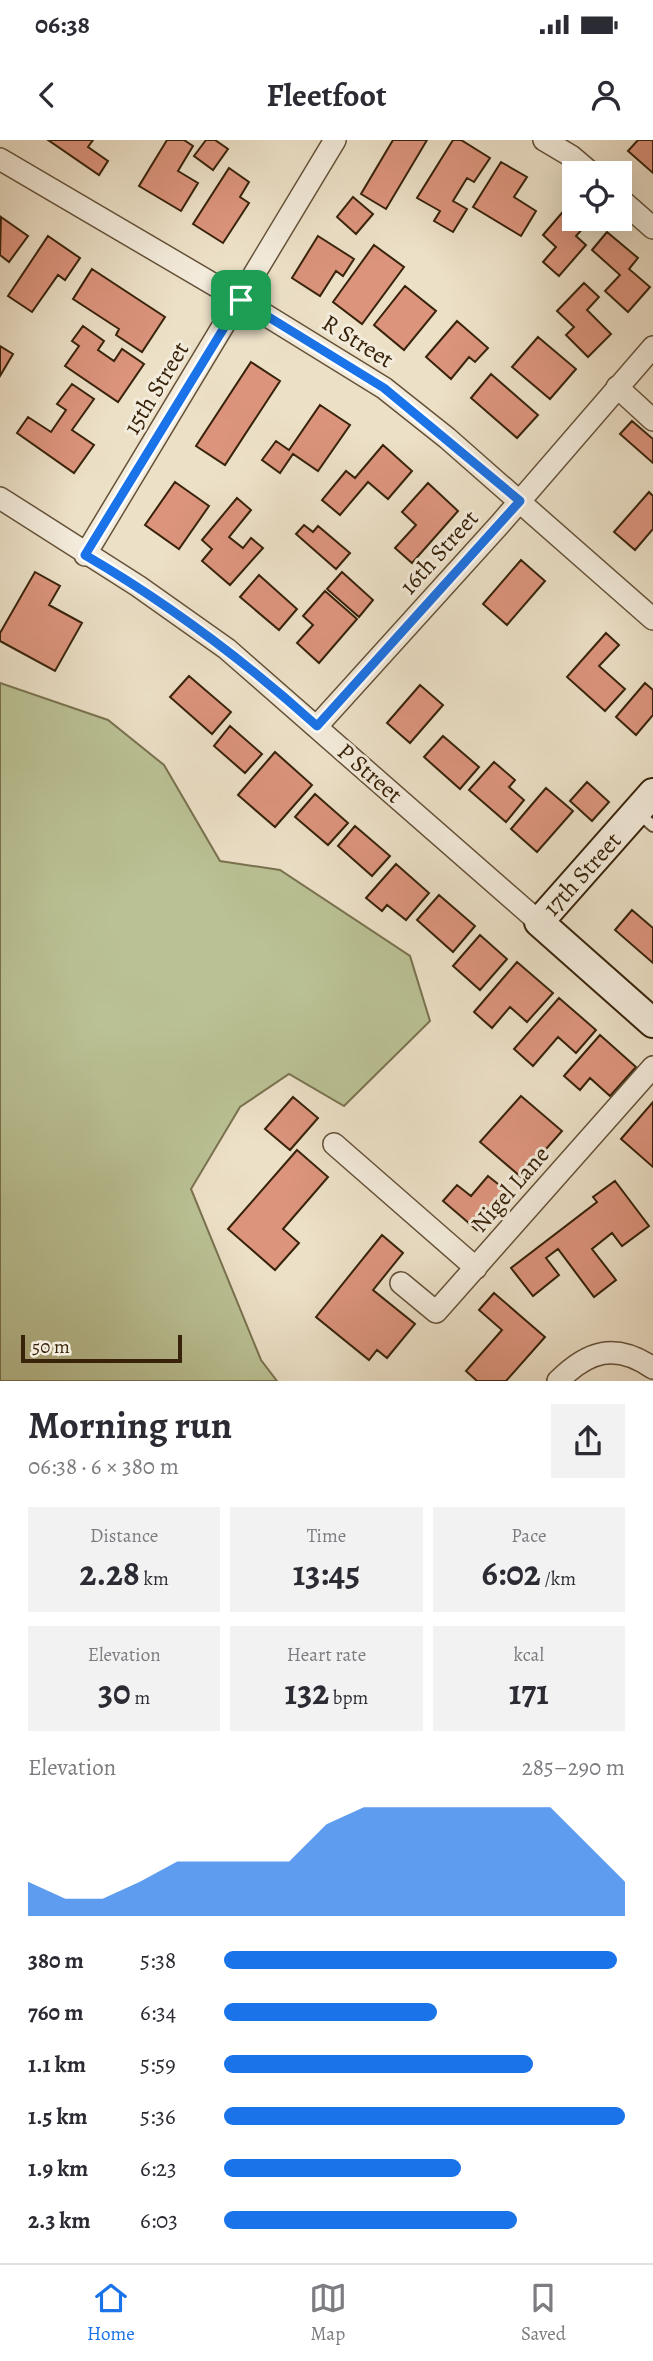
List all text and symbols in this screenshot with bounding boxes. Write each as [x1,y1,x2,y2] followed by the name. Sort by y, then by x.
[35,7,90,42] text: 06:38
[266,73,387,117] text: Fleetfoot
[28,76,66,114] icon: back
[587,76,625,114] icon: person
[562,161,632,231] map controls
[562,161,632,231] button: locate
[211,270,271,330] pin
[222,281,260,319] icon: arrive
[316,307,400,375] street label: R Street
[116,336,196,440] street label: 15th Street
[392,503,486,601] street label: 16th Street
[330,736,410,810] street label: P Street
[536,825,628,923] street label: 17th Street
[464,1139,556,1239] street label: Nigel Lane
[21,1332,182,1364] scale bar
[32,1334,70,1360] text: 50 m
[28,1399,232,1451] text: Morning run
[551,1404,625,1478] button: share
[28,1451,179,1482] text: 06:38 · 6 × 380 m
[90,1523,158,1549] text: Distance
[307,1523,346,1549] text: Time
[511,1523,546,1549] text: Pace
[80,1549,140,1597] text: 2.28
[293,1549,360,1597] text: 13:45
[482,1549,541,1597] text: 6:02
[140,1566,169,1592] text: km
[541,1566,576,1592] text: /km
[88,1642,161,1668] text: Elevation
[287,1642,366,1668] text: Heart rate
[514,1642,544,1668] text: kcal
[98,1668,131,1716] text: 30
[285,1668,329,1716] text: 132
[509,1668,549,1716] text: 171
[131,1685,150,1711] text: m
[329,1685,368,1711] text: bpm
[28,1752,116,1783] text: Elevation
[522,1752,625,1783] text: 285–290 m
[28,1945,84,1976] text: 380 m
[140,1945,176,1976] text: 5:38
[28,1997,83,2028] text: 760 m
[140,1997,176,2028] text: 6:34
[28,2049,86,2080] text: 1.1 km
[140,2049,176,2080] text: 5:59
[28,2101,88,2132] text: 1.5 km
[140,2101,176,2132] text: 5:36
[28,2153,88,2184] text: 1.9 km
[140,2153,177,2184] text: 6:23
[28,2205,91,2236] text: 2.3 km
[140,2205,178,2236] text: 6:03
[87,2279,135,2347] tab: Home
[309,2279,347,2347] tab: Map
[521,2279,566,2347] tab: Saved

